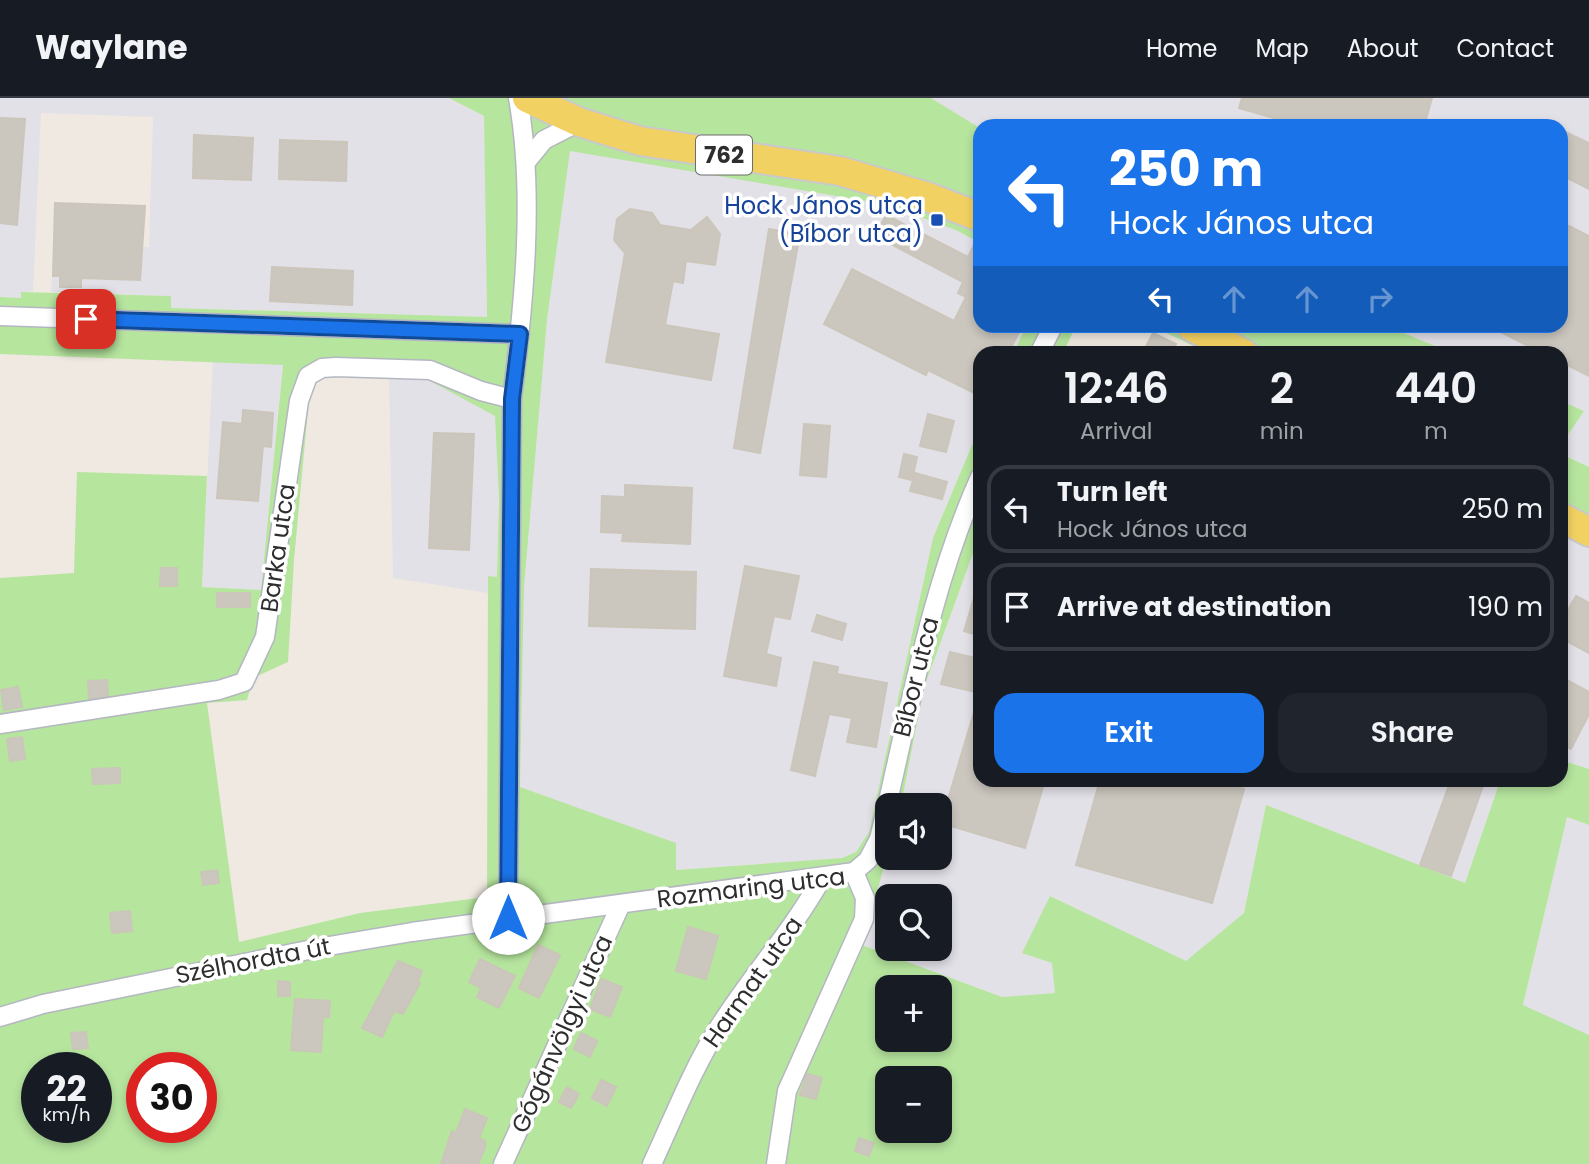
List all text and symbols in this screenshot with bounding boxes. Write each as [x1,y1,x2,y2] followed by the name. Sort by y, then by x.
[35,24,188,71] text: Waylane
[1146,32,1218,65] text: Home
[1256,32,1309,65] text: Map
[1347,32,1418,65] text: About
[1456,32,1554,65] text: Contact
[1109,135,1263,203] text: 250 m
[696,136,752,174] road number: 762
[994,147,1085,238] icon: left
[724,189,923,250] place label: Hock János utca (Bíbor utca)
[1109,200,1374,245] text: Hock János utca
[929,212,945,228] marker: Hock János utca (Bíbor utca)
[1142,280,1180,318] icon: left
[1215,280,1253,318] icon: ahead
[1288,280,1326,318] icon: ahead
[1361,280,1399,318] icon: right
[56,289,116,349] pin
[67,300,105,338] icon: arrive
[1064,359,1169,418] text: 12:46
[1270,359,1294,418] text: 2
[1395,359,1477,418] text: 440
[1080,415,1153,447] text: Arrival
[1260,415,1304,447] text: min
[1424,415,1448,447] text: m
[1057,474,1168,510] text: Turn left
[252,481,303,614] street label: Barka utca
[998,490,1036,528] icon: left
[1462,491,1543,527] text: 250 m
[1057,513,1248,545] text: Hock János utca
[998,588,1036,626] icon: arrive
[1057,589,1332,625] text: Arrive at destination
[1468,589,1543,625] text: 190 m
[885,613,946,740] street label: Bíbor utca
[994,693,1264,773] button: Exit
[1278,693,1547,773] button: Share
[875,793,952,1143] map controls
[875,793,952,870] button: sound
[655,860,847,915] street label: Rozmaring utca
[471,881,545,955] position arrow
[875,884,952,961] button: search
[695,910,810,1054] street label: Harmat utca
[173,929,333,992] street label: Szélhordta út
[503,930,620,1138] street label: Gógánvölgyi utca
[875,975,952,1052] button: +
[126,1052,217,1143] speed limit sign: 30
[47,1064,86,1113] text: 22
[875,1066,952,1143] button: −
[43,1102,90,1127] text: km/h

